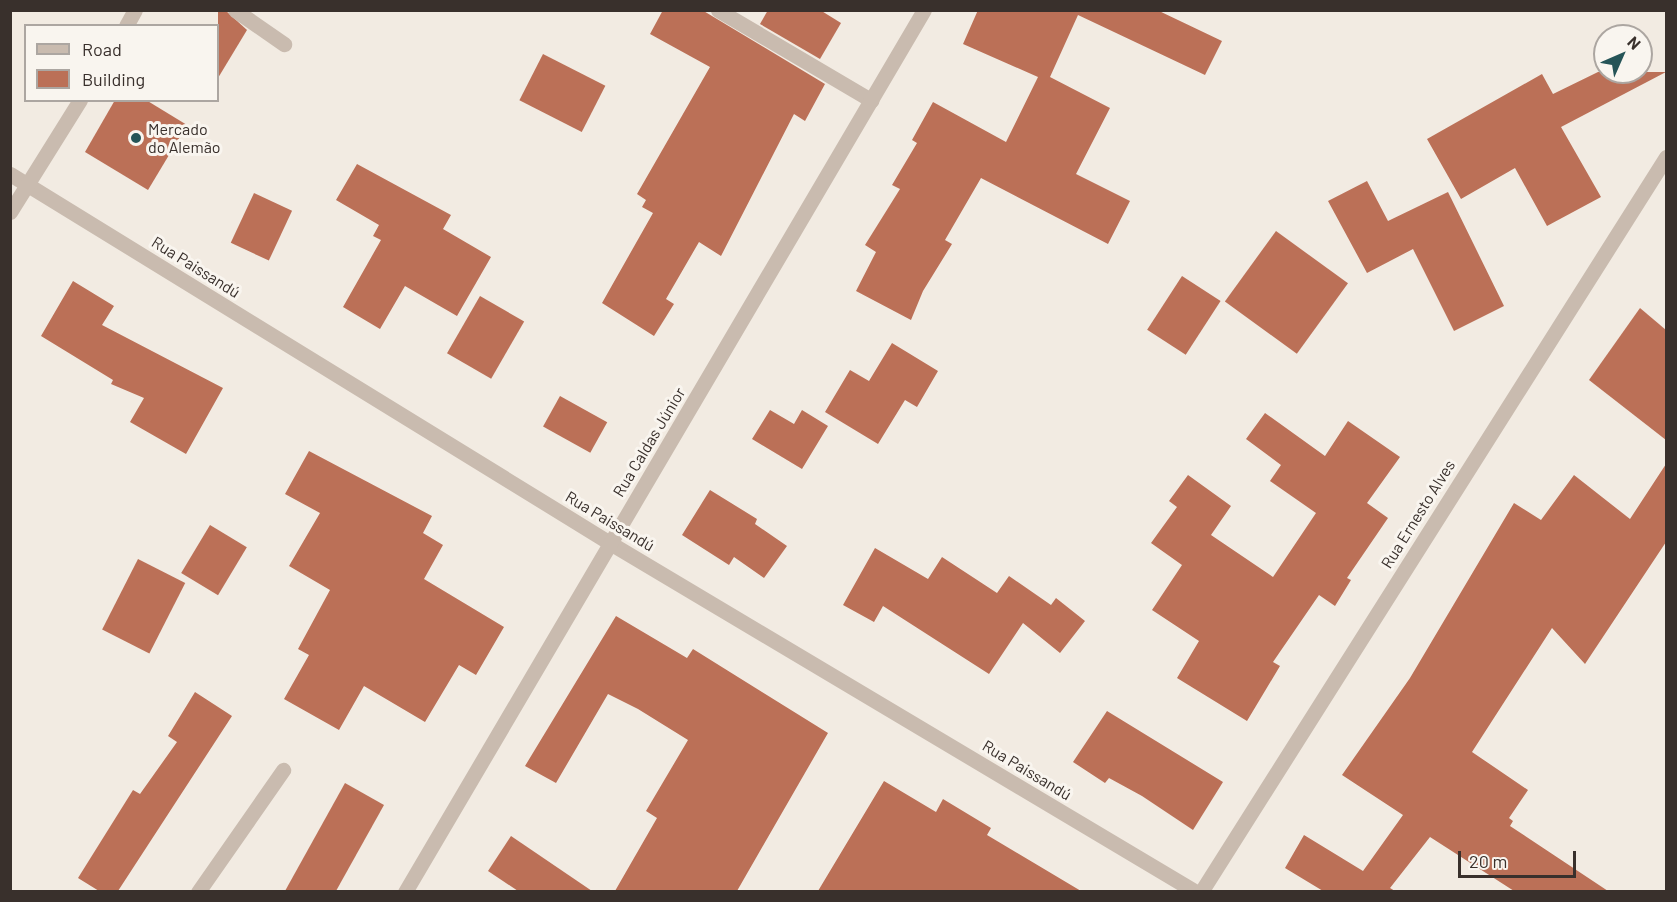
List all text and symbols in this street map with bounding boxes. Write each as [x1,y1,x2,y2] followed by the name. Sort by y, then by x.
[24,24,219,102] legend
[1593,24,1653,84] north arrow
[1624,32,1645,53] text: N
[82,38,122,60] text: Road
[82,68,145,90] text: Building
[148,119,221,157] place label: Mercado do Alemão
[129,131,143,145] marker: Mercado do Alemão
[148,232,244,302] street label: Rua Paissandú
[609,384,689,500] street label: Rua Caldas Júnior
[1377,456,1459,572] street label: Rua Ernesto Alves
[562,487,658,555] street label: Rua Paissandú
[979,736,1075,804] street label: Rua Paissandú
[1461,839,1580,877] scale bar
[1469,850,1507,872] text: 20 m

